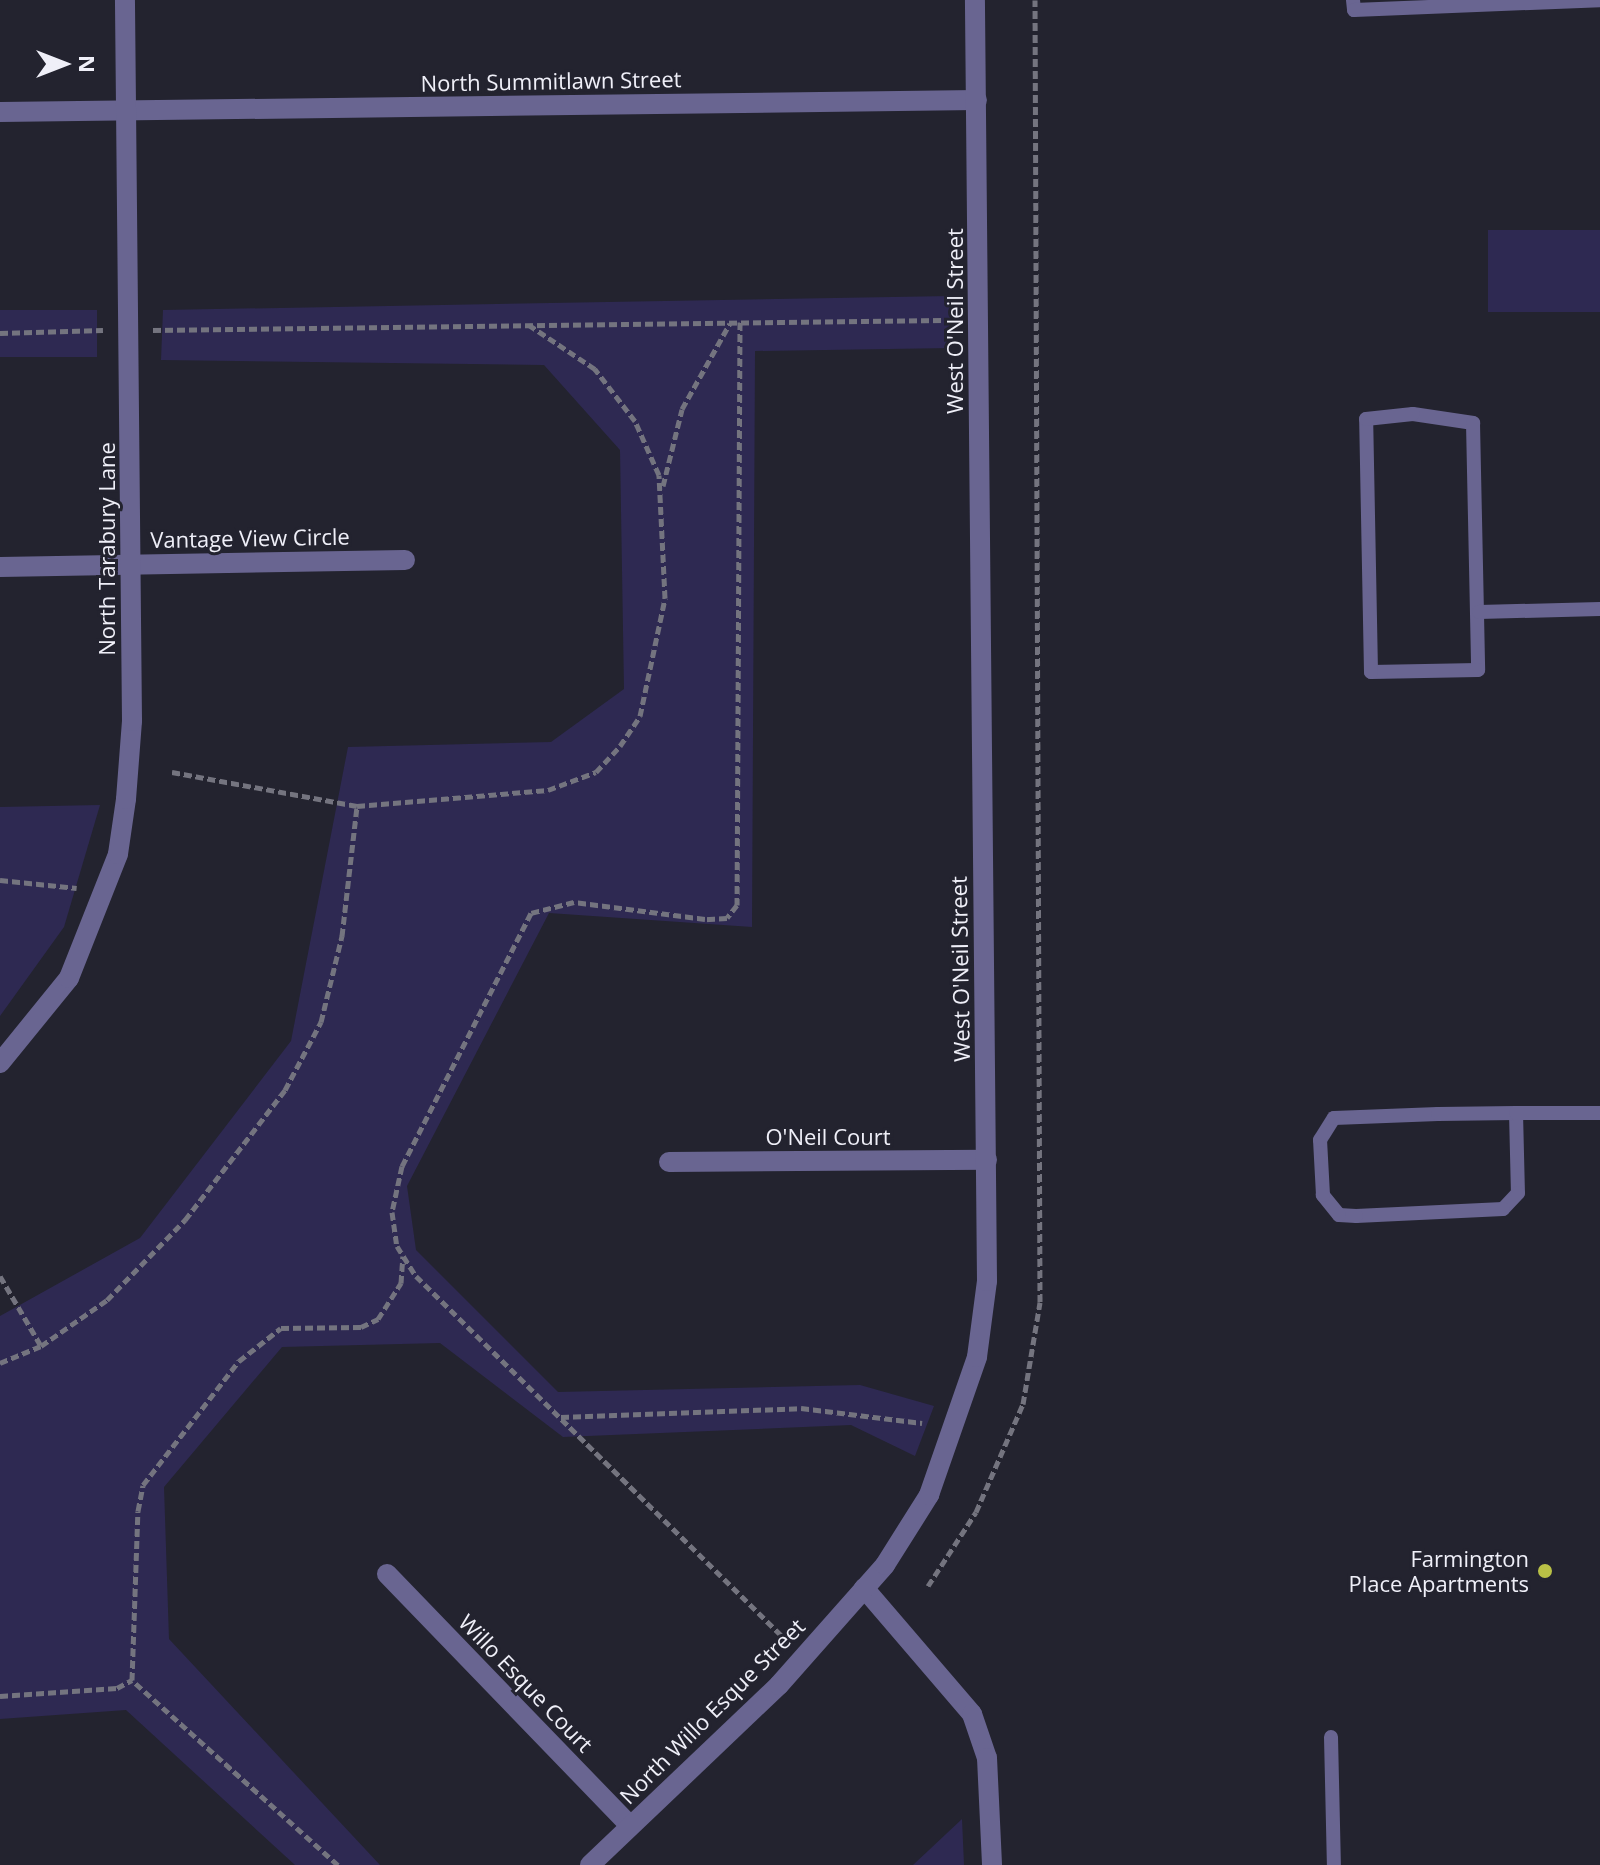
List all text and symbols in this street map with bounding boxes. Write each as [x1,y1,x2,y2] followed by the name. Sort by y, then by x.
[24,24,104,104] north arrow
[73,55,103,73] text: N
[420,66,682,96] street label: North Summitlawn Street
[942,228,968,414] street label: West O'Neil Street
[94,442,120,656] street label: North Tarabury Lane
[150,523,350,553] street label: Vantage View Circle
[945,876,975,1062] street label: West O'Neil Street
[765,1124,891,1150] street label: O'Neil Court
[1348,1545,1529,1596] place label: Farmington Place Apartments
[1536,1562,1554,1580] marker: Farmington Place Apartments
[454,1609,598,1757] street label: Willo Esque Court
[614,1613,810,1809] street label: North Willo Esque Street

